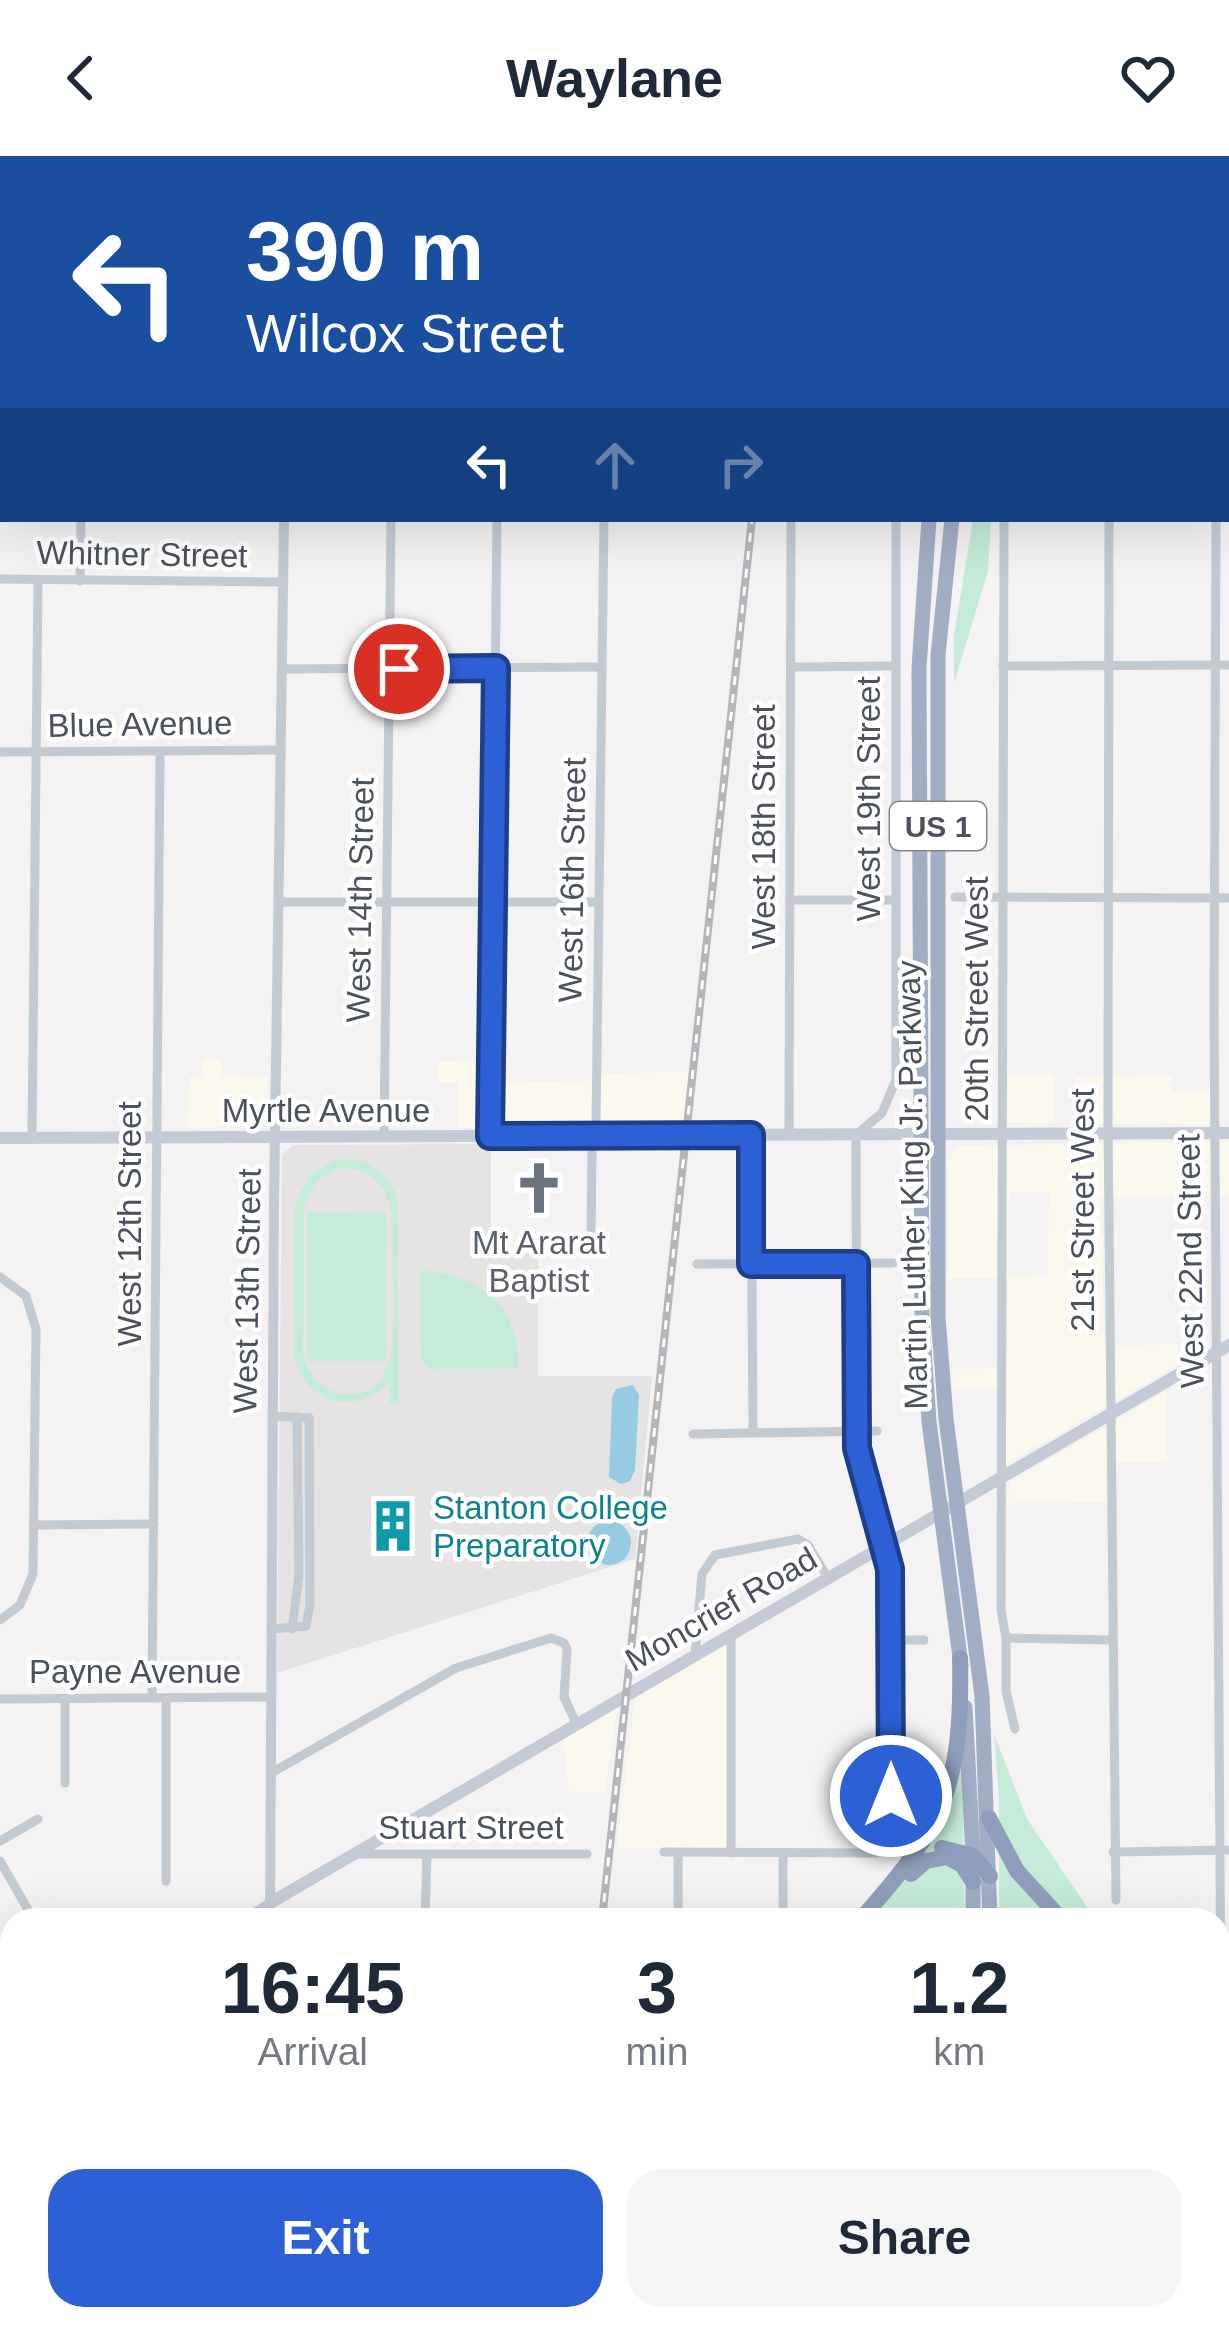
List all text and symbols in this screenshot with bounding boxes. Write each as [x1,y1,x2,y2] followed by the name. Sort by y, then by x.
[48,45,114,111] icon: back
[1115,45,1181,111] icon: heart
[506,48,723,108] text: Waylane
[48,204,204,360] icon: left
[246,204,484,298] text: 390 m
[246,303,564,363] text: Wilcox Street
[456,432,522,498] icon: left
[582,432,648,498] icon: ahead
[708,432,774,498] icon: right
[36,534,248,574] street label: Whitner Street
[348,618,450,720] pin
[366,636,432,702] icon: arrive
[850,676,887,922] street label: West 19th Street
[47,704,233,744] street label: Blue Avenue
[745,704,782,950] street label: West 18th Street
[551,757,593,1003] street label: West 16th Street
[339,777,381,1023] street label: West 14th Street
[890,802,986,850] road number: US 1
[958,876,995,1122] street label: 20th Street West
[890,960,934,1410] street label: Martin Luther King Jr. Parkway
[1064,1088,1101,1332] street label: 21st Street West
[222,1092,430,1129] street label: Myrtle Avenue
[111,1101,148,1347] street label: West 12th Street
[1169,1134,1211,1388] street label: West 22nd Street
[510,1159,568,1217] church icon: Mt Ararat Baptist
[226,1168,268,1414] street label: West 13th Street
[472,1224,606,1299] place label: Mt Ararat Baptist
[433,1489,668,1564] place label: Stanton College Preparatory
[364,1497,422,1555] building icon: Stanton College Preparatory
[619,1539,823,1679] street label: Moncrief Road
[29,1653,241,1690] street label: Payne Avenue
[828,1733,954,1859] position arrow
[378,1809,564,1846] street label: Stuart Street
[221,1948,405,2028] text: 16:45
[637,1948,677,2028] text: 3
[909,1948,1009,2028] text: 1.2
[258,2030,368,2073] text: Arrival
[626,2030,688,2073] text: min
[933,2030,985,2073] text: km
[48,2169,603,2307] button: Exit
[627,2169,1182,2307] button: Share

